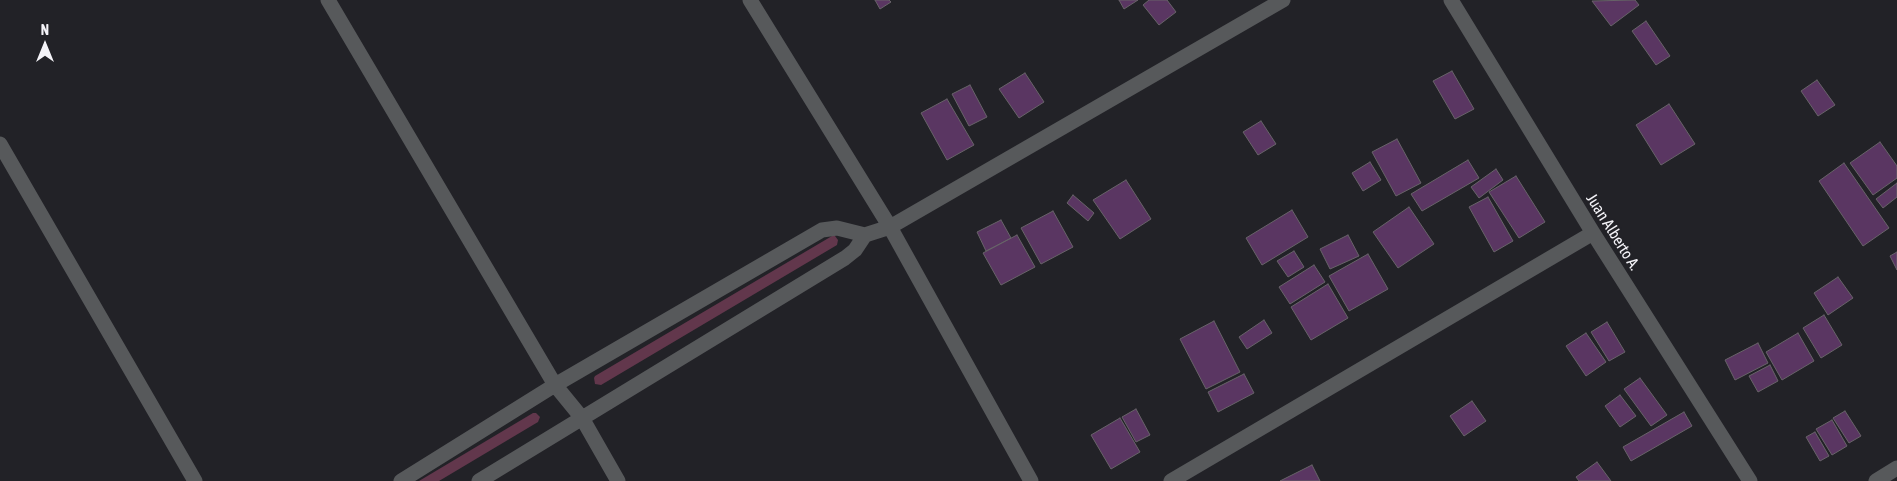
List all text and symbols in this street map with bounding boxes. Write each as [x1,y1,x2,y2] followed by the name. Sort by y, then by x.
[20,20,70,70] north arrow
[41,22,49,38] text: N
[1582,190,1644,274] street label: Juan Alberto A.

